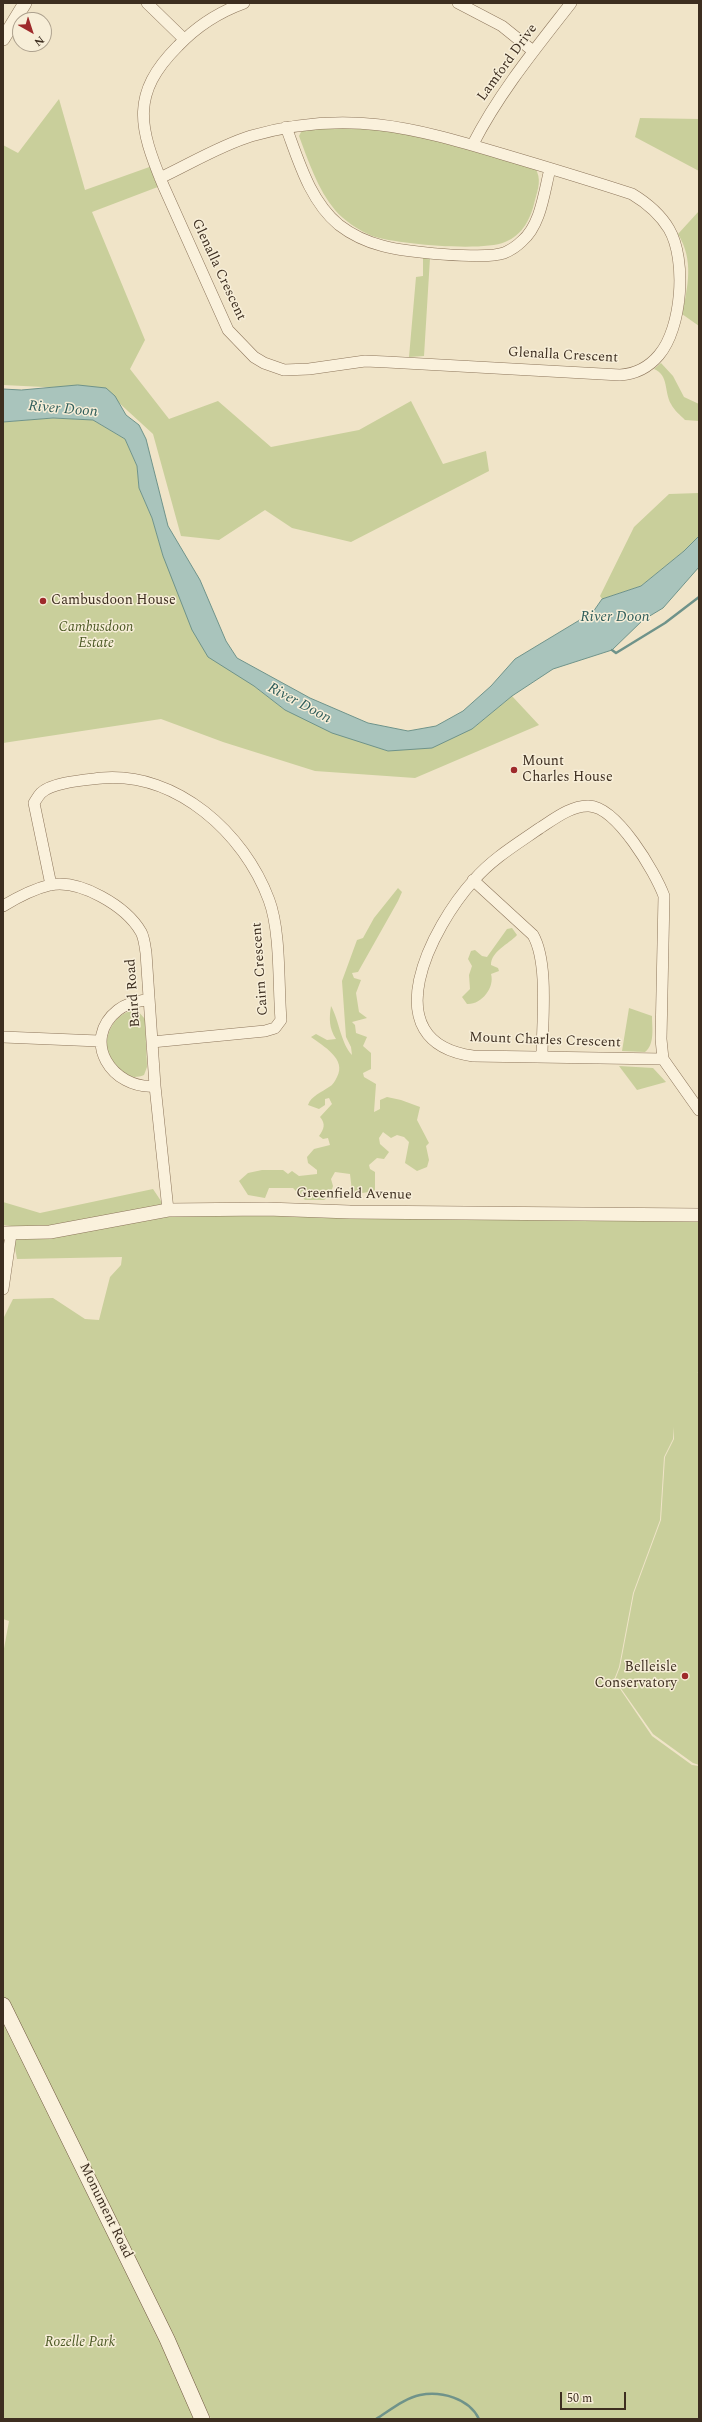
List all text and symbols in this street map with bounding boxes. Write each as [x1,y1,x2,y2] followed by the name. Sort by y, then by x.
[12,12,52,52] north arrow
[474,21,542,105] street label: Lamford Drive
[30,31,48,50] text: N
[187,217,249,323] street label: Glenalla Crescent
[508,345,618,367] street label: Glenalla Crescent
[28,398,98,422] water label: River Doon
[51,593,176,609] place label: Cambusdoon House
[38,596,48,606] marker: Cambusdoon House
[580,609,650,627] water label: River Doon
[58,620,134,652] park label: Cambusdoon Estate
[264,680,334,728] water label: River Doon
[522,754,613,786] place label: Mount Charles House
[509,765,519,775] marker: Mount Charles House
[249,922,273,1016] street label: Cairn Crescent
[123,958,145,1028] street label: Baird Road
[469,1030,621,1052] street label: Mount Charles Crescent
[296,1186,412,1204] street label: Greenfield Avenue
[594,1660,677,1692] place label: Belleisle Conservatory
[680,1671,690,1681] marker: Belleisle Conservatory
[75,2161,135,2261] street label: Monument Road
[45,2335,115,2351] park label: Rozelle Park
[562,2384,628,2410] scale bar
[567,2389,592,2408] text: 50 m

